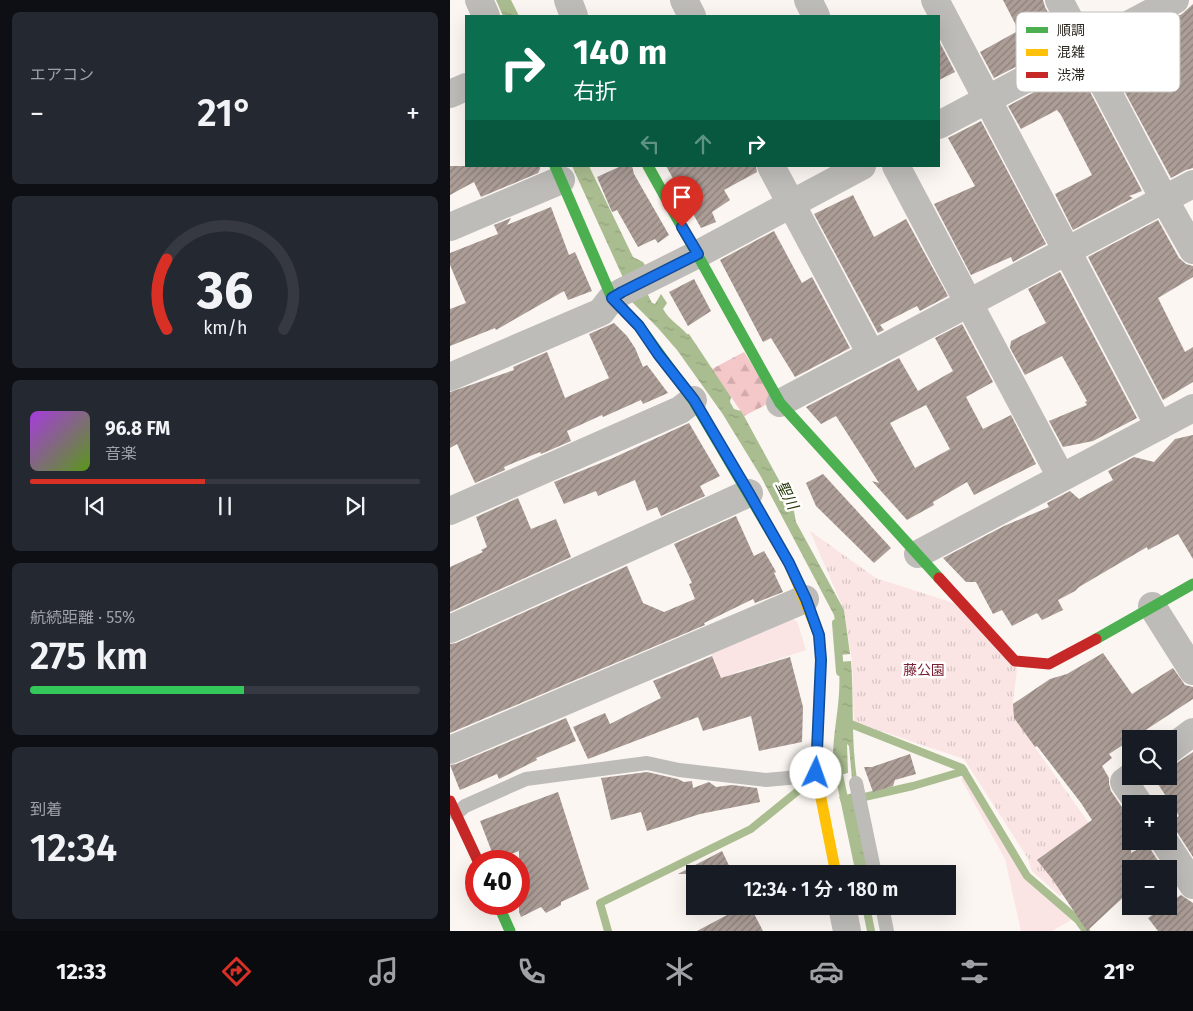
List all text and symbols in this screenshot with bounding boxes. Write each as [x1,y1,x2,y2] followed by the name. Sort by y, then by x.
[1016,12,1180,92] legend
[1057,22,1085,39] text: 順調
[573,31,667,73] text: 140 m
[490,35,555,100] icon: right
[1057,44,1085,61] text: 混雑
[30,65,94,84] text: エアコン
[1057,67,1085,84] text: 渋滞
[573,78,617,105] text: 右折
[197,90,253,136] text: 21°
[30,97,44,130] text: −
[406,97,420,130] text: +
[636,130,664,158] icon: left
[689,130,717,158] icon: ahead
[742,130,770,158] icon: right
[661,176,703,227] pin
[668,183,696,211] icon: arrive
[196,259,253,322] text: 36
[203,317,247,339] text: km/h
[105,417,170,440] text: 96.8 FM
[105,444,137,463] text: 音楽
[772,478,803,514] water label: 聖川
[81,492,109,520] icon: previous
[211,492,239,520] icon: pause
[341,492,369,520] icon: next
[30,608,135,627] text: 航続距離 · 55%
[30,633,148,679] text: 275 km
[903,662,945,679] park label: 藤公園
[1122,730,1177,915] map controls
[1122,730,1177,785] button: search
[789,746,841,798] position arrow
[1122,795,1177,850] button: +
[30,800,62,819] text: 到着
[30,825,117,871] text: 12:34
[465,850,530,915] speed limit sign: 40
[1122,860,1177,915] button: −
[744,878,898,901] text: 12:34 · 1 分 · 180 m
[219,954,254,989] icon: directions
[366,954,401,989] icon: music
[514,954,549,989] icon: phone
[662,954,697,989] icon: climate
[809,954,844,989] icon: car
[957,954,992,989] icon: filters
[56,958,106,985] text: 12:33
[1104,958,1137,985] text: 21°

